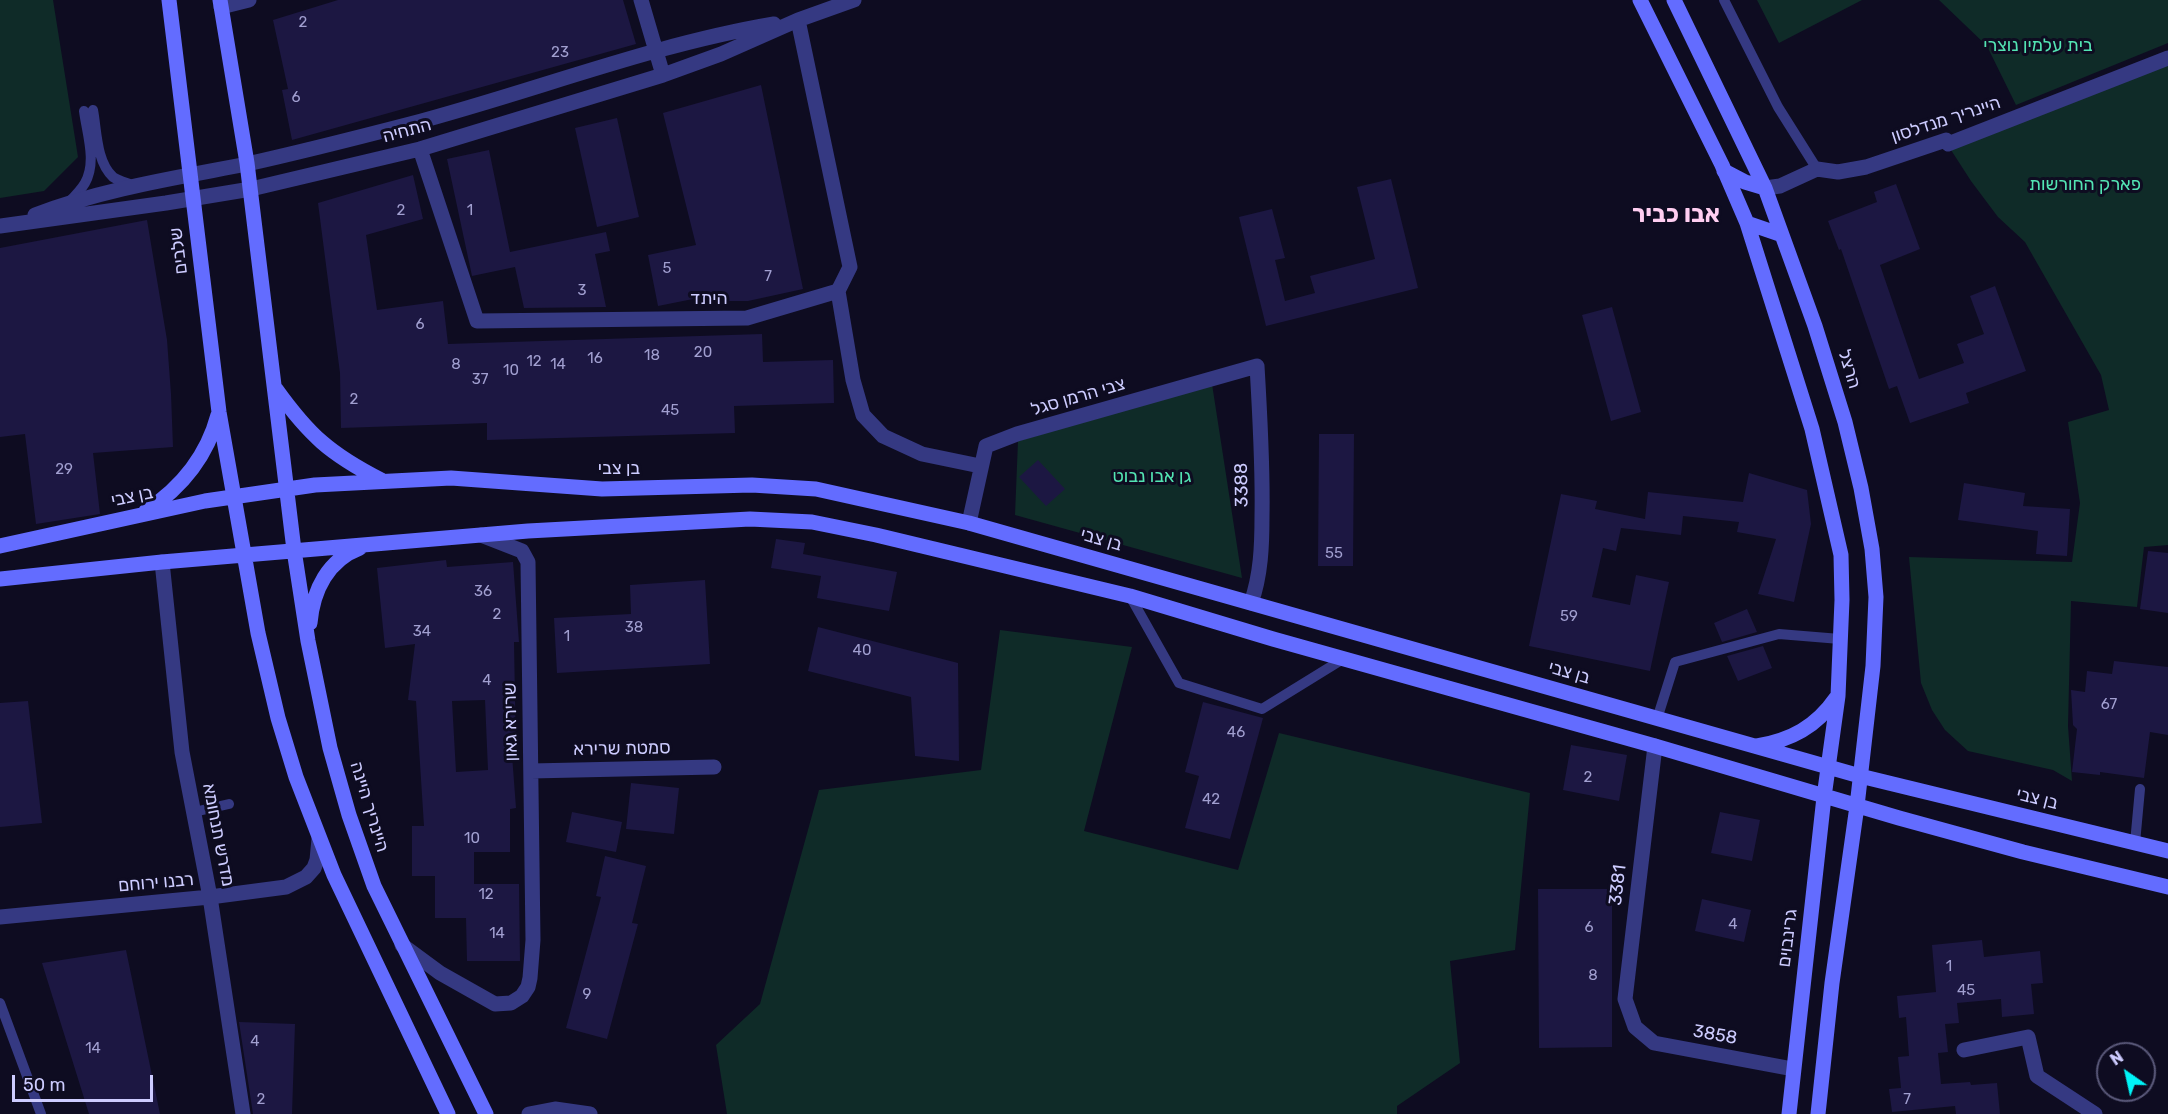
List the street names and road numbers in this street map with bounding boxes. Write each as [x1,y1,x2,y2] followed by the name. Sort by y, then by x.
[1889,92,2003,148] street label: היינריך מנדלסון
[380,114,434,148] street label: התחיה
[165,226,193,276] street label: שלבים
[690,288,728,310] street label: היתד
[1833,347,1865,391] street label: הרצל
[1028,373,1128,421] street label: צבי הרמן סגל
[598,458,640,480] street label: בן צבי
[1231,463,1253,507] street label: 3388
[109,482,155,512] street label: בן צבי
[1078,524,1124,556] street label: בן צבי
[1546,657,1592,689] street label: בן צבי
[500,682,522,762] street label: שרירא גאון
[573,737,671,761] street label: סמטת שרירא
[345,759,393,855] street label: היינריך היינה
[197,782,239,888] street label: מדרש תנחומא
[2014,783,2060,815] street label: בן צבי
[1605,863,1631,907] street label: 3381
[117,869,195,897] street label: רבנו ירוחם
[1774,907,1802,969] street label: גרינבוים
[1691,1021,1739,1049] street label: 3858

